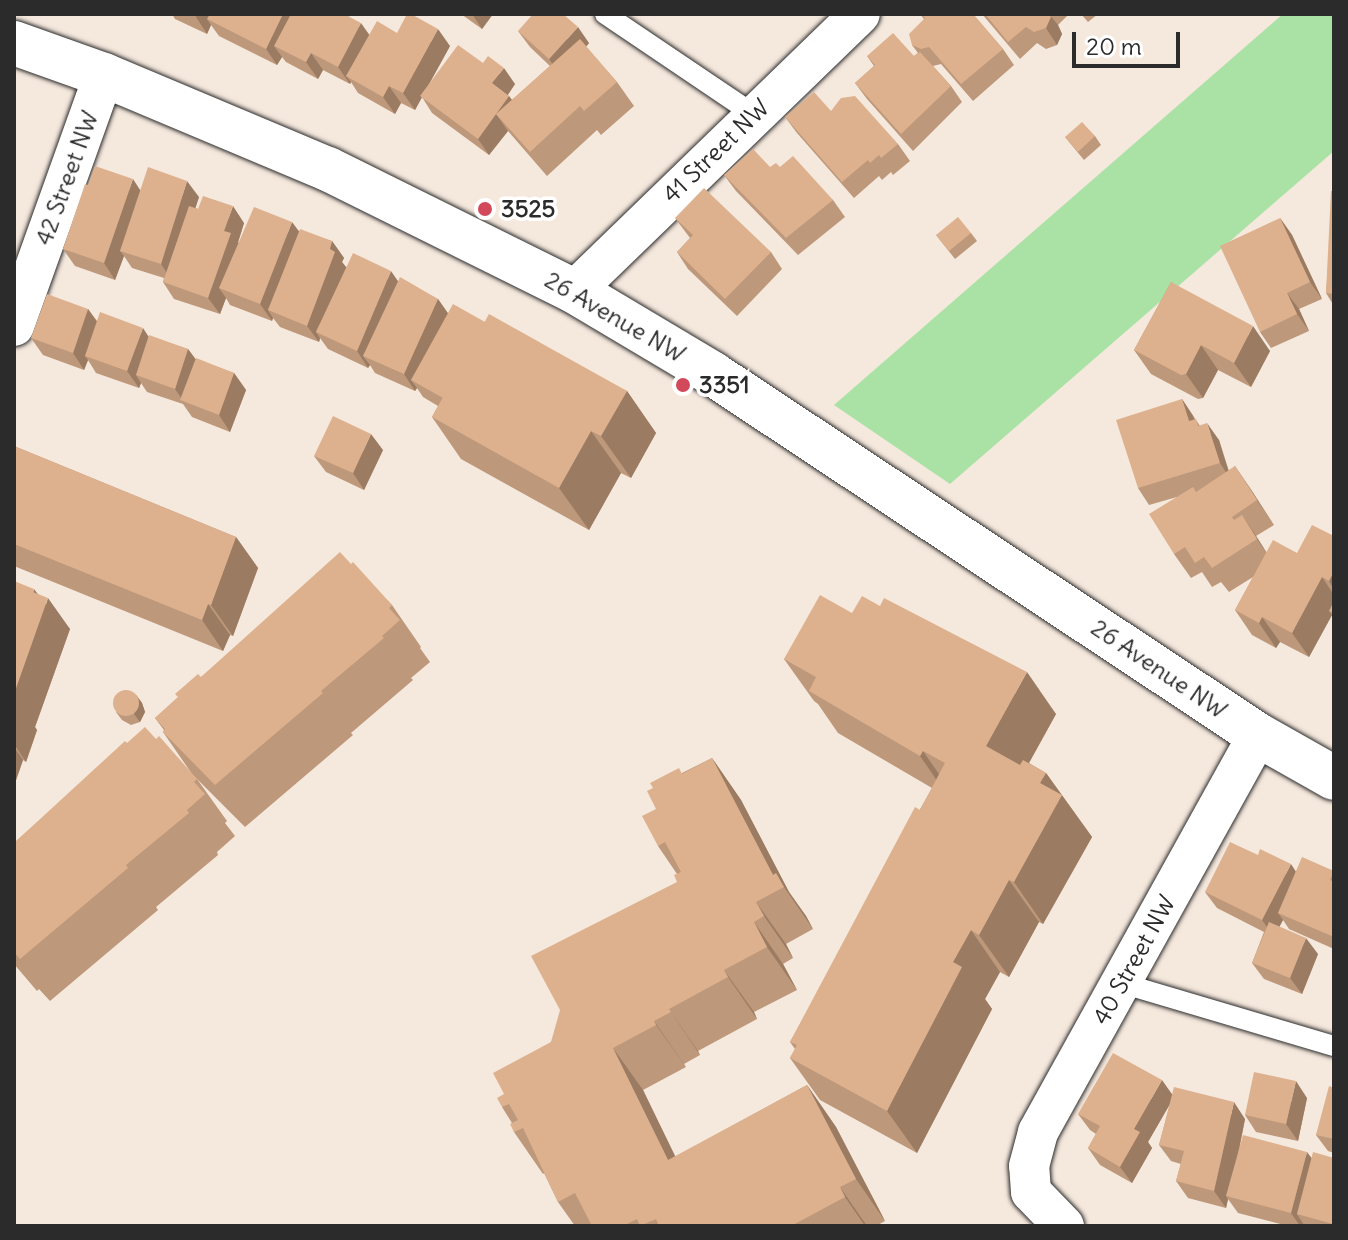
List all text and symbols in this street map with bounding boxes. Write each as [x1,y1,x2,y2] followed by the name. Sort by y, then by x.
[1076,16,1184,66] scale bar
[1086,31,1142,61] text: 20 m
[657,93,775,209] street label: 41 Street NW
[29,107,105,249] street label: 42 Street NW
[501,195,555,223] place label: 3525
[476,200,494,218] marker: 3525
[540,265,690,369] street label: 26 Avenue NW
[699,371,750,399] place label: 3351
[674,376,692,394] marker: 3351
[1086,613,1232,725] street label: 26 Avenue NW
[1087,890,1181,1030] street label: 40 Street NW

